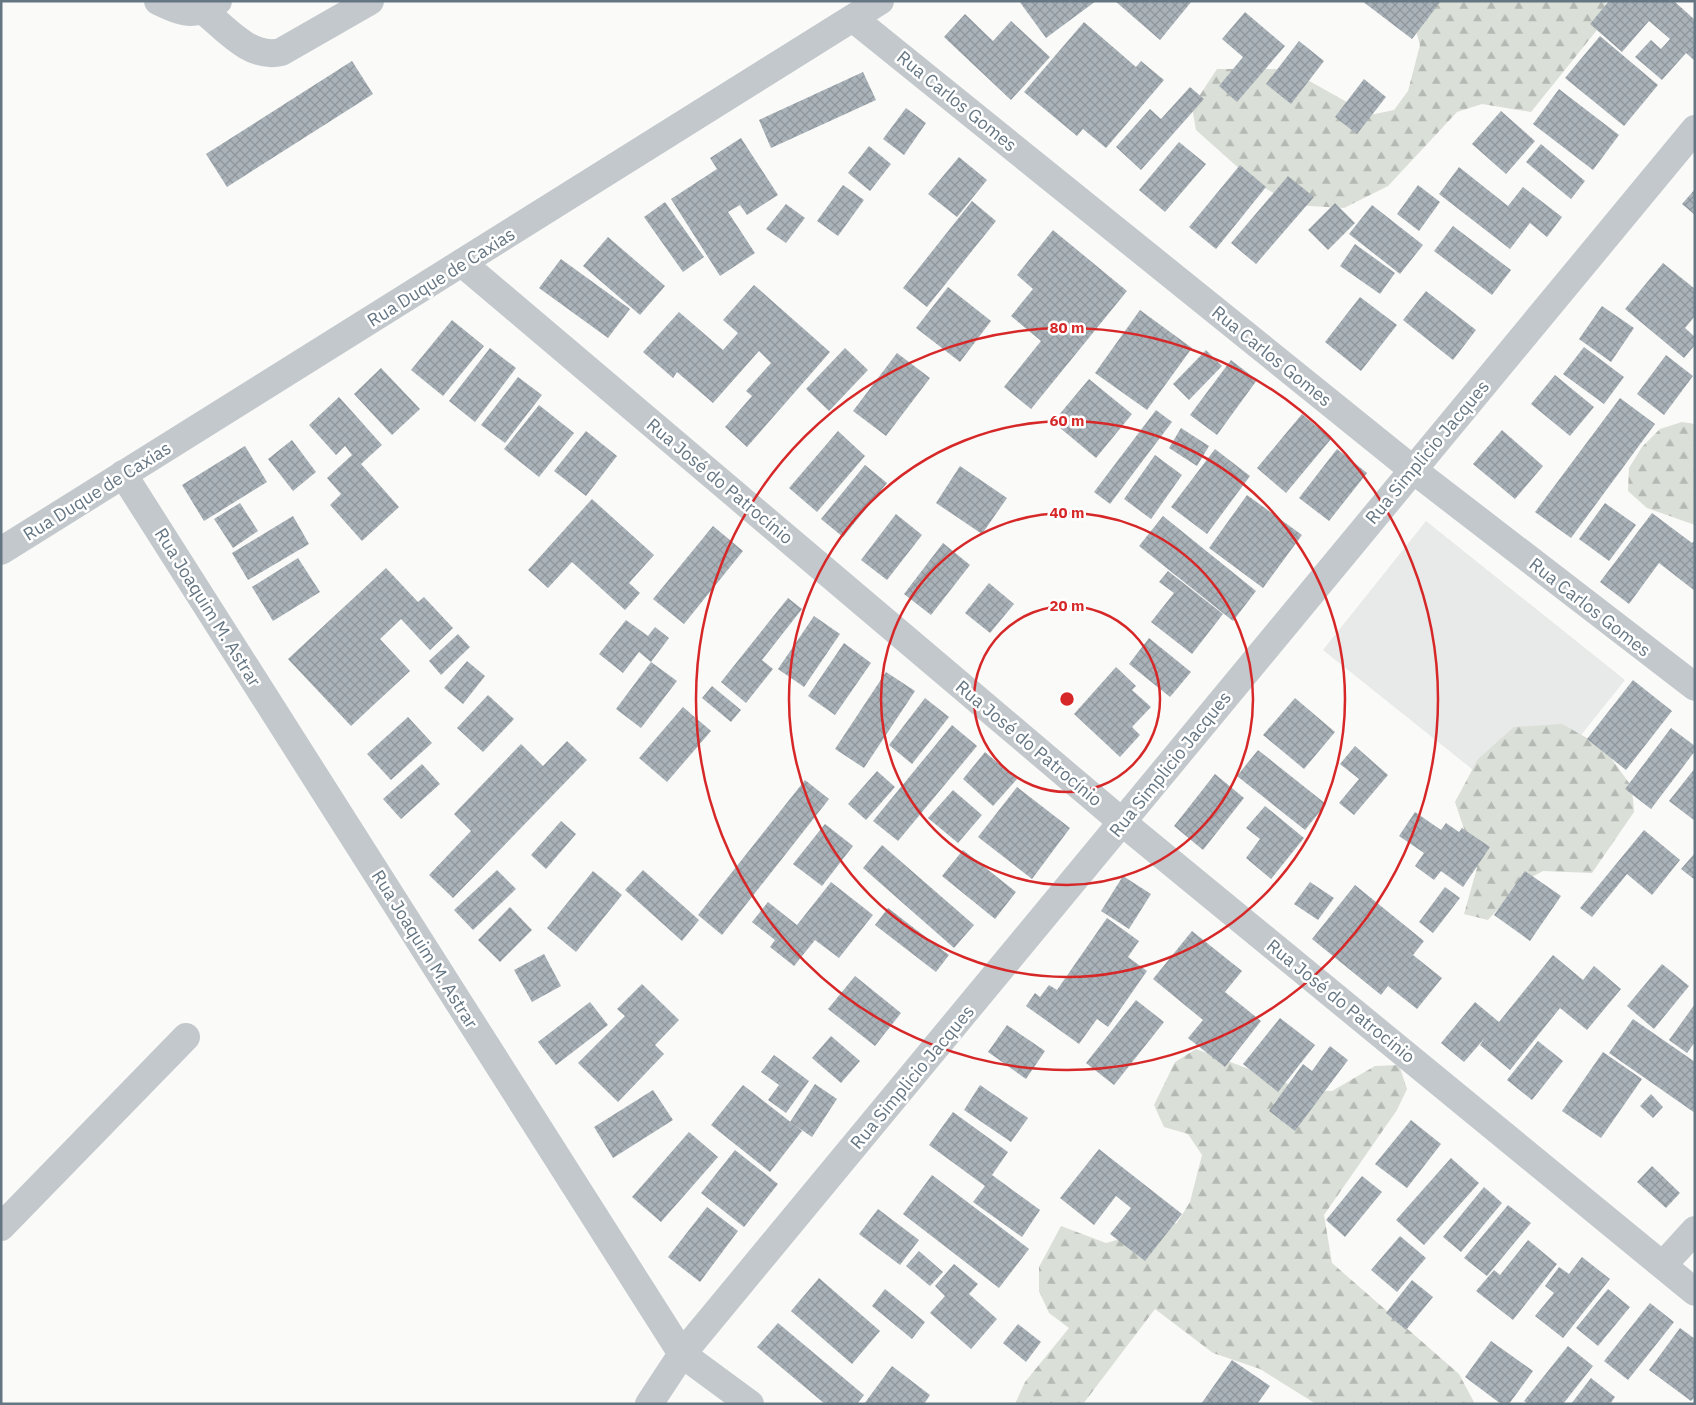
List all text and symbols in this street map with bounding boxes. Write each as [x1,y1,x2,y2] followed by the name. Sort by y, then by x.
[892,46,1022,156] street label: Rua Carlos Gomes
[363,222,519,332] street label: Rua Duque de Caxias
[1207,301,1337,411] street label: Rua Carlos Gomes
[1050,318,1084,337] text: 80 m
[1360,375,1494,529] street label: Rua Simplicio Jacques
[1050,411,1084,430] text: 60 m
[642,413,798,549] street label: Rua José do Patrocínio
[19,436,175,546] street label: Rua Duque de Caxias
[1050,503,1084,522] text: 40 m
[150,523,266,691] street label: Rua Joaquim M. Astrar
[1525,552,1655,662] street label: Rua Carlos Gomes
[1050,596,1084,615] text: 20 m
[951,675,1107,811] street label: Rua José do Patrocínio
[1104,686,1236,842] street label: Rua Simplicio Jacques
[1058,690,1076,708] centre of rings
[367,865,483,1033] street label: Rua Joaquim M. Astrar
[1262,934,1420,1068] street label: Rua José do Patrocínio
[845,1000,979,1154] street label: Rua Simplicio Jacques

